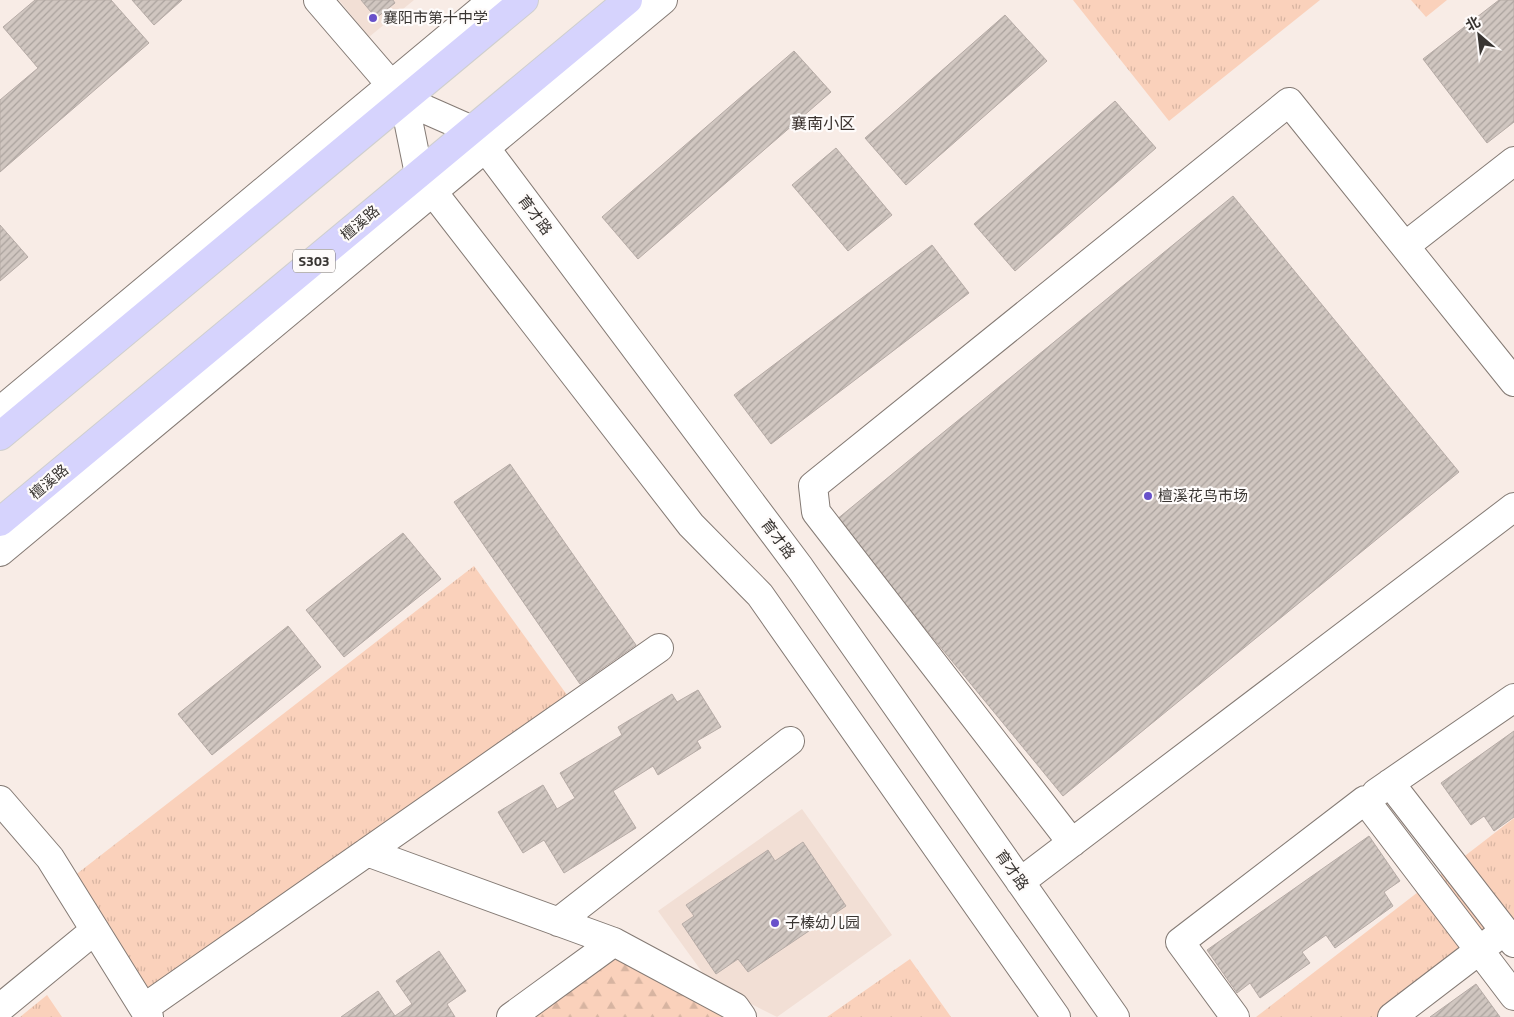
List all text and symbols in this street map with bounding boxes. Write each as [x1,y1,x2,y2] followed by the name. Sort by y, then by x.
[383,6,488,29] place label: 襄阳市第十中学
[1454,10,1504,60] north arrow
[1462,11,1484,36] text: 北
[367,12,379,24] marker: 襄阳市第十中学
[791,111,855,135] district label: 襄南小区
[513,190,558,240] street label: 育才路
[335,199,384,246] street label: 檀溪路
[293,250,335,272] road number: S303
[24,458,73,505] street label: 檀溪路
[1158,484,1248,507] place label: 檀溪花鸟市场
[1142,490,1154,502] marker: 檀溪花鸟市场
[756,514,801,564] street label: 育才路
[990,845,1035,895] street label: 育才路
[785,911,860,934] place label: 子榛幼儿园
[769,917,781,929] marker: 子榛幼儿园

